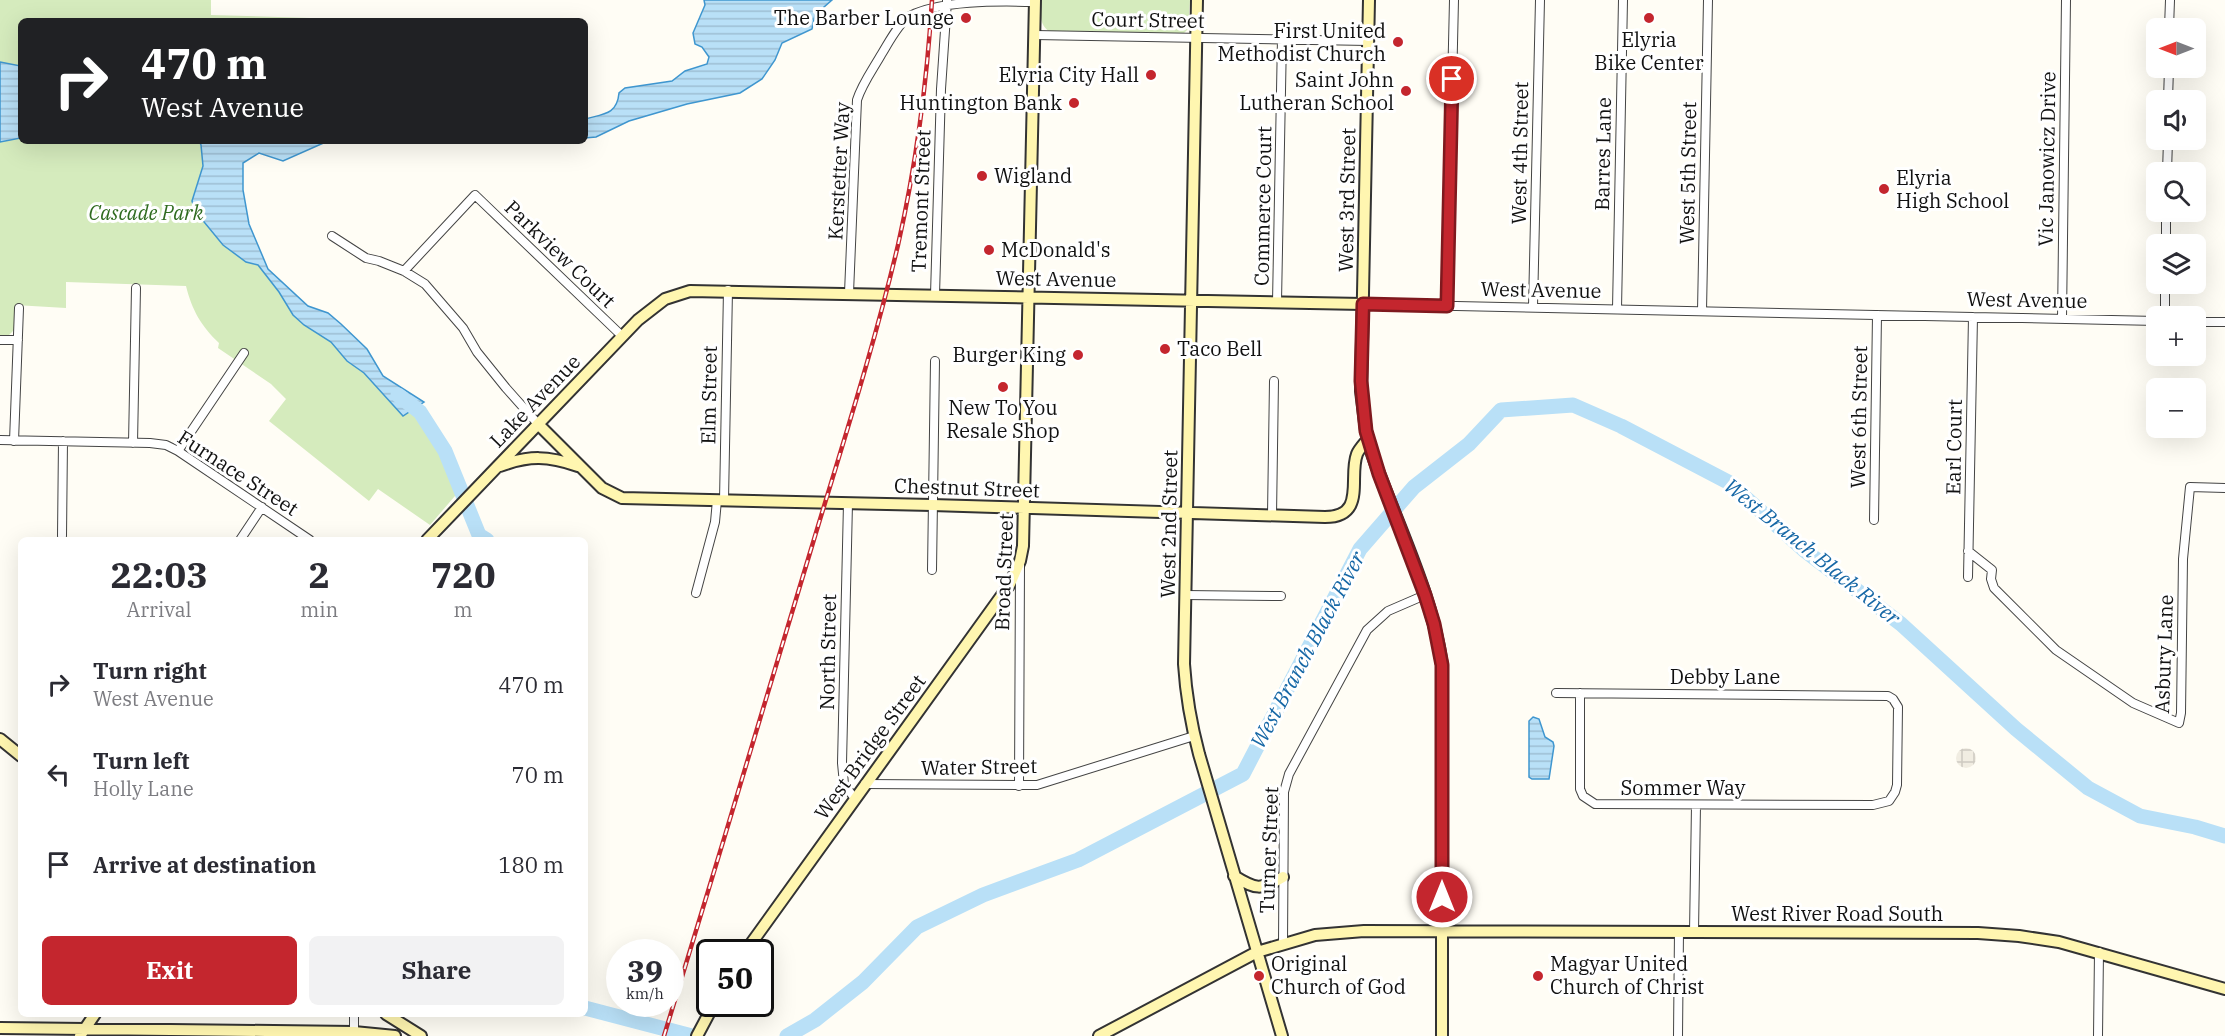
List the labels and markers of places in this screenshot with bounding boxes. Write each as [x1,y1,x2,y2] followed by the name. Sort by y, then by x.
[774,4,954,31] place label: The Barber Lounge
[959,11,973,25] marker: The Barber Lounge
[1642,11,1656,25] marker: Elyria Bike Center
[1218,17,1386,67] place label: First United Methodist Church
[1594,26,1704,76] place label: Elyria Bike Center
[1391,35,1405,49] marker: First United Methodist Church
[1426,53,1477,104] pin
[998,61,1139,88] place label: Elyria City Hall
[1239,66,1394,116] place label: Saint John Lutheran School
[1144,68,1158,82] marker: Elyria City Hall
[1399,84,1413,98] marker: Saint John Lutheran School
[900,89,1062,116] place label: Huntington Bank
[1067,96,1081,110] marker: Huntington Bank
[994,162,1072,189] place label: Wigland
[1896,164,2009,214] place label: Elyria High School
[975,169,989,183] marker: Wigland
[1877,182,1891,196] marker: Elyria High School
[1001,236,1111,263] place label: McDonald's
[982,243,996,257] marker: McDonald's
[1177,335,1262,362] place label: Taco Bell
[952,341,1066,368] place label: Burger King
[1158,342,1172,356] marker: Taco Bell
[1071,348,1085,362] marker: Burger King
[996,380,1010,394] marker: New To You Resale Shop
[946,394,1060,444] place label: New To You Resale Shop
[1271,950,1406,1000] place label: Original Church of God
[1550,950,1704,1000] place label: Magyar United Church of Christ
[1252,969,1266,983] marker: Original Church of God
[1531,969,1545,983] marker: Magyar United Church of Christ

